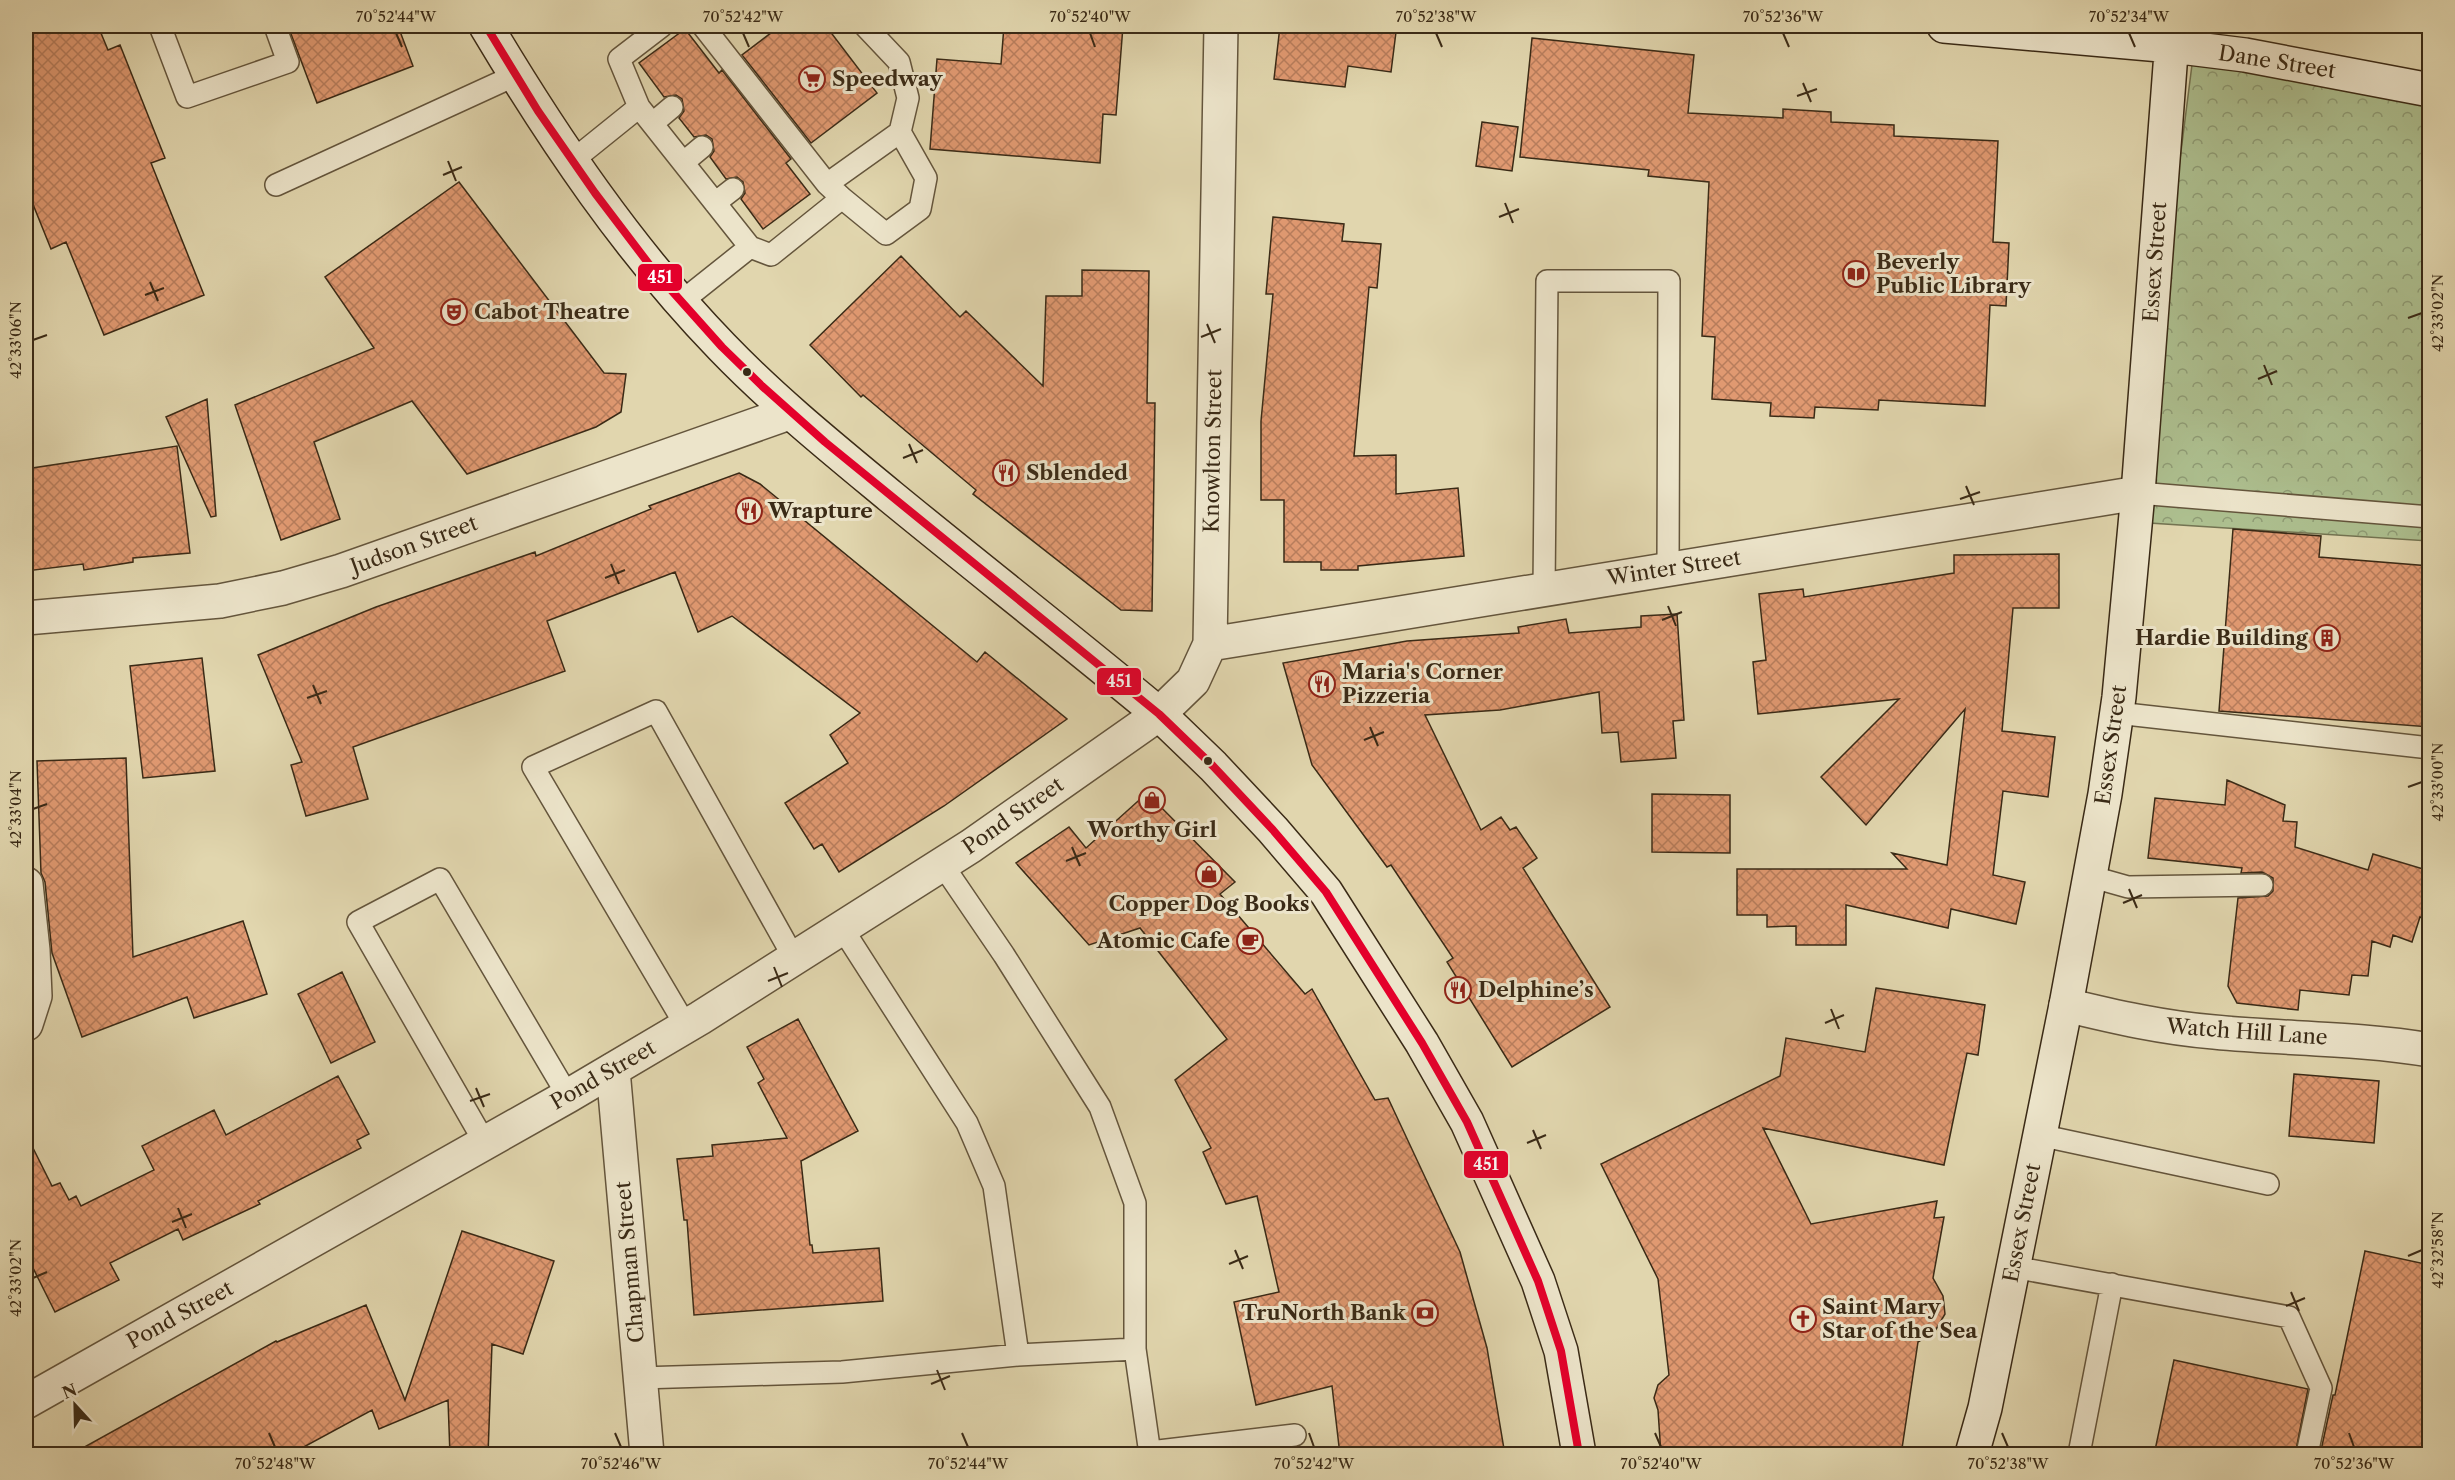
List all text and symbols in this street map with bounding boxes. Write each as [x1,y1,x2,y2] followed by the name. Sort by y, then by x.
[356,7,437,26] text: 70°52'44"W
[703,7,784,26] text: 70°52'42"W
[1049,7,1131,26] text: 70°52'40"W
[1396,7,1477,26] text: 70°52'38"W
[1743,7,1824,26] text: 70°52'36"W
[2089,7,2170,26] text: 70°52'34"W
[2217,40,2338,83] street label: Dane Street
[797,64,827,94] supermarket icon: Speedway
[832,66,944,91] place label: Speedway
[2138,200,2171,323] street label: Essex Street
[1876,249,2032,298] place label: Beverly Public Library
[1841,259,1871,289] library icon: Beverly Public Library
[637,263,683,292] line badge: 451
[647,267,674,287] text: 451
[2428,274,2447,352] text: 42°33'02"N
[439,297,469,327] theatre icon: Cabot Theatre
[474,299,630,324] place label: Cabot Theatre
[6,301,25,379] text: 42°33'06"N
[741,366,753,378] unlabelled marker
[1199,368,1226,533] street label: Knowlton Street
[991,458,1021,488] restaurant icon: Sblended
[1026,460,1128,485] place label: Sblended
[734,496,764,526] restaurant icon: Wrapture
[767,498,873,523] place label: Wrapture
[344,510,481,580] street label: Judson Street
[1604,544,1743,591] street label: Winter Street
[2312,623,2342,653] building icon: Hardie Building
[2135,625,2309,650] place label: Hardie Building
[1342,659,1504,708] place label: Maria's Corner Pizzeria
[1096,667,1142,696] line badge: 451
[1307,669,1337,699] restaurant icon: Maria's Corner Pizzeria
[1106,671,1133,691] text: 451
[2090,683,2131,806] street label: Essex Street
[2428,743,2447,821] text: 42°33'00"N
[1202,755,1214,767] unlabelled marker
[6,770,25,848] text: 42°33'04"N
[958,771,1068,859] street label: Pond Street
[1137,785,1167,815] shop icon: Worthy Girl
[1086,817,1217,842] place label: Worthy Girl
[1194,859,1224,889] shop icon: Copper Dog Books
[1108,891,1310,916] place label: Copper Dog Books
[1235,926,1265,956] cafe icon: Atomic Cafe
[1096,928,1230,953] place label: Atomic Cafe
[1443,975,1473,1005] restaurant icon: Delphine’s
[1478,977,1594,1002] place label: Delphine’s
[2165,1013,2329,1050] street label: Watch Hill Lane
[546,1034,660,1115] street label: Pond Street
[1463,1150,1509,1179] line badge: 451
[1473,1154,1500,1174] text: 451
[1998,1161,2045,1285] street label: Essex Street
[610,1180,649,1344] street label: Chapman Street
[2428,1211,2447,1289] text: 42°32'58"N
[6,1239,25,1317] text: 42°33'02"N
[122,1275,238,1354] street label: Pond Street
[1822,1294,1978,1343] place label: Saint Mary Star of the Sea
[1410,1298,1440,1328] bank icon: TruNorth Bank
[1241,1300,1407,1325] place label: TruNorth Bank
[1788,1304,1818,1334] church icon: Saint Mary Star of the Sea
[45,1375,105,1435] north arrow
[59,1379,80,1403] text: N
[235,1454,316,1473] text: 70°52'48"W
[581,1454,662,1473] text: 70°52'46"W
[928,1454,1009,1473] text: 70°52'44"W
[1274,1454,1355,1473] text: 70°52'42"W
[1620,1454,1702,1473] text: 70°52'40"W
[1968,1454,2049,1473] text: 70°52'38"W
[2314,1454,2395,1473] text: 70°52'36"W

